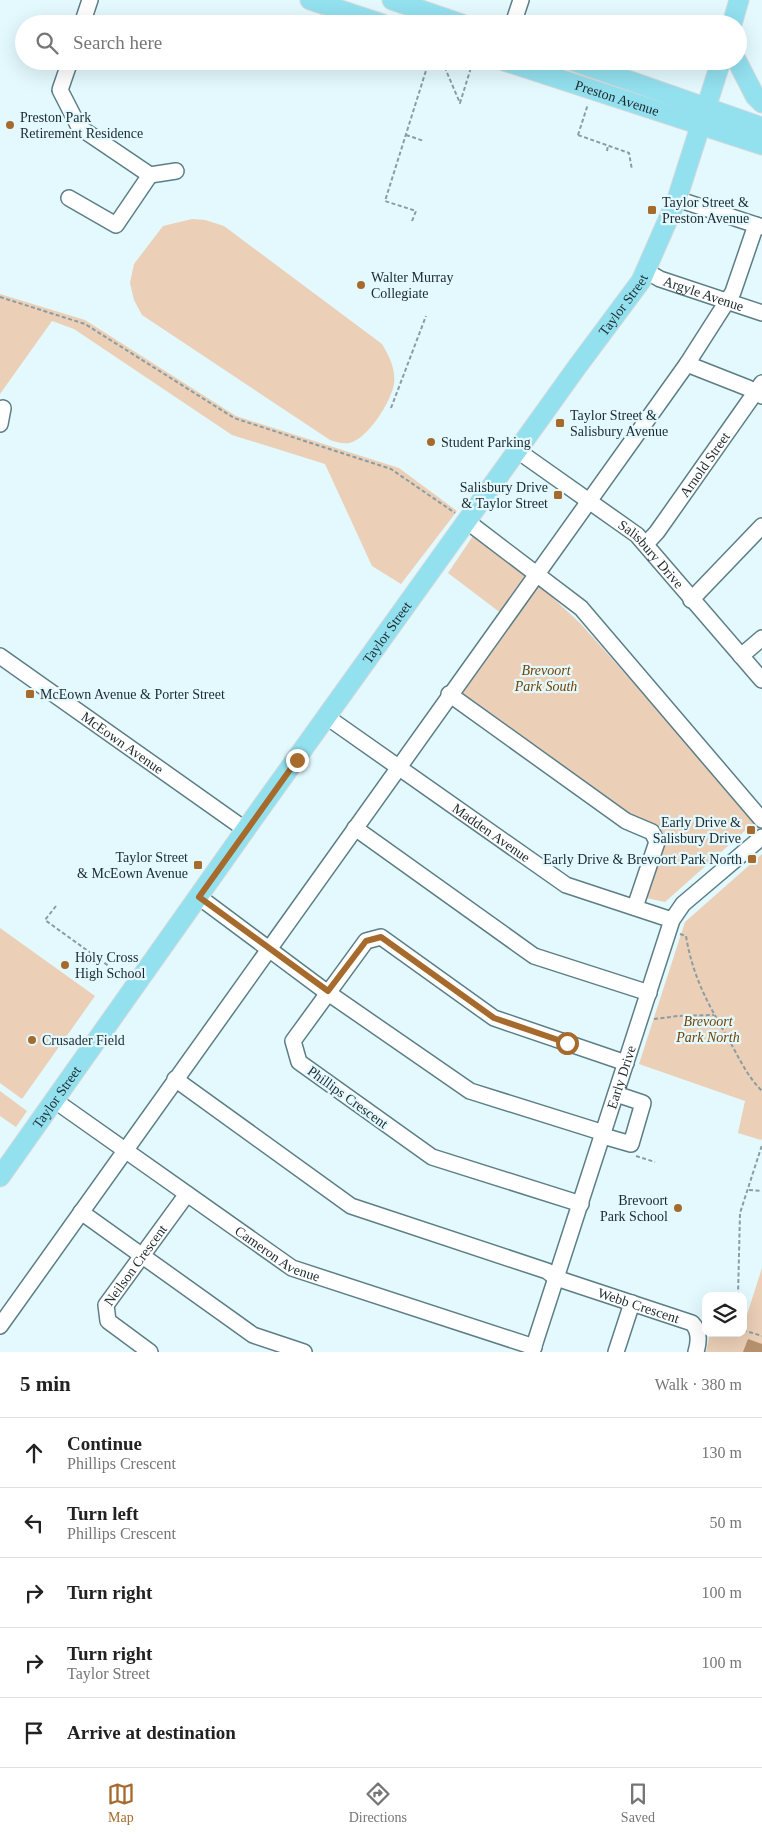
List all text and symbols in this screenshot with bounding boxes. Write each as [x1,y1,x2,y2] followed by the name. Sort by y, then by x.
[15,15,747,70] search box
[33,29,61,57] icon: search
[73,32,162,53] text: Search here
[573,78,661,119] street label: Preston Avenue
[20,110,143,141] place label: Preston Park Retirement Residence
[4,119,16,131] marker: Preston Park Retirement Residence
[662,195,749,226] place label: Taylor Street & Preston Avenue
[646,204,658,216] marker: Taylor Street & Preston Avenue
[371,270,453,301] place label: Walter Murray Collegiate
[596,272,651,339] street label: Taylor Street
[661,274,746,314] street label: Argyle Avenue
[355,279,367,291] marker: Walter Murray Collegiate
[570,408,668,439] place label: Taylor Street & Salisbury Avenue
[554,417,566,429] marker: Taylor Street & Salisbury Avenue
[677,429,733,500] street label: Arnold Street
[441,435,531,450] place label: Student Parking
[425,436,437,448] marker: Student Parking
[460,480,548,511] place label: Salisbury Drive & Taylor Street
[552,489,564,501] marker: Salisbury Drive & Taylor Street
[615,517,686,591] street label: Salisbury Drive
[360,599,414,667] street label: Taylor Street
[514,663,577,694] park label: Brevoort Park South
[40,687,225,702] place label: McEown Avenue & Porter Street
[24,688,36,700] marker: McEown Avenue & Porter Street
[78,709,166,777] street label: McEown Avenue
[286,749,309,772] route end
[450,801,533,865] street label: Madden Avenue
[653,815,741,846] place label: Early Drive & Salisbury Drive
[745,824,757,836] marker: Early Drive & Salisbury Drive
[77,850,188,881] place label: Taylor Street & McEown Avenue
[543,852,742,867] place label: Early Drive & Brevoort Park North
[746,853,758,865] marker: Early Drive & Brevoort Park North
[192,859,204,871] marker: Taylor Street & McEown Avenue
[75,950,146,981] place label: Holy Cross High School
[59,959,71,971] marker: Holy Cross High School
[675,1014,740,1045] park label: Brevoort Park North
[556,1032,579,1055] route start
[42,1033,125,1048] place label: Crusader Field
[26,1034,38,1046] marker: Crusader Field
[604,1044,639,1111] street label: Early Drive
[30,1063,84,1131] street label: Taylor Street
[305,1063,391,1132] street label: Phillips Crescent
[600,1193,668,1224] place label: Brevoort Park School
[672,1202,684,1214] marker: Brevoort Park School
[101,1222,170,1308] street label: Neilson Crescent
[232,1223,322,1285] street label: Cameron Avenue
[596,1285,681,1326] street label: Webb Crescent
[702,1292,747,1337] map controls
[702,1292,747,1337] button: layers
[20,1372,71,1396] text: 5 min
[655,1376,742,1393] text: Walk · 380 m
[67,1433,142,1454] text: Continue
[20,1439,48,1467] icon: ahead
[702,1444,742,1461] text: 130 m
[67,1455,176,1472] text: Phillips Crescent
[67,1503,139,1524] text: Turn left
[20,1509,48,1537] icon: left
[710,1514,742,1531] text: 50 m
[67,1525,176,1542] text: Phillips Crescent
[20,1579,48,1607] icon: right
[67,1582,152,1603] text: Turn right
[702,1584,742,1601] text: 100 m
[67,1643,152,1664] text: Turn right
[20,1649,48,1677] icon: right
[702,1654,742,1671] text: 100 m
[67,1665,150,1682] text: Taylor Street
[20,1719,48,1747] icon: arrive
[67,1722,236,1743] text: Arrive at destination
[107,1780,135,1826] tab: Map
[349,1780,407,1826] tab: Directions
[621,1780,655,1826] tab: Saved

